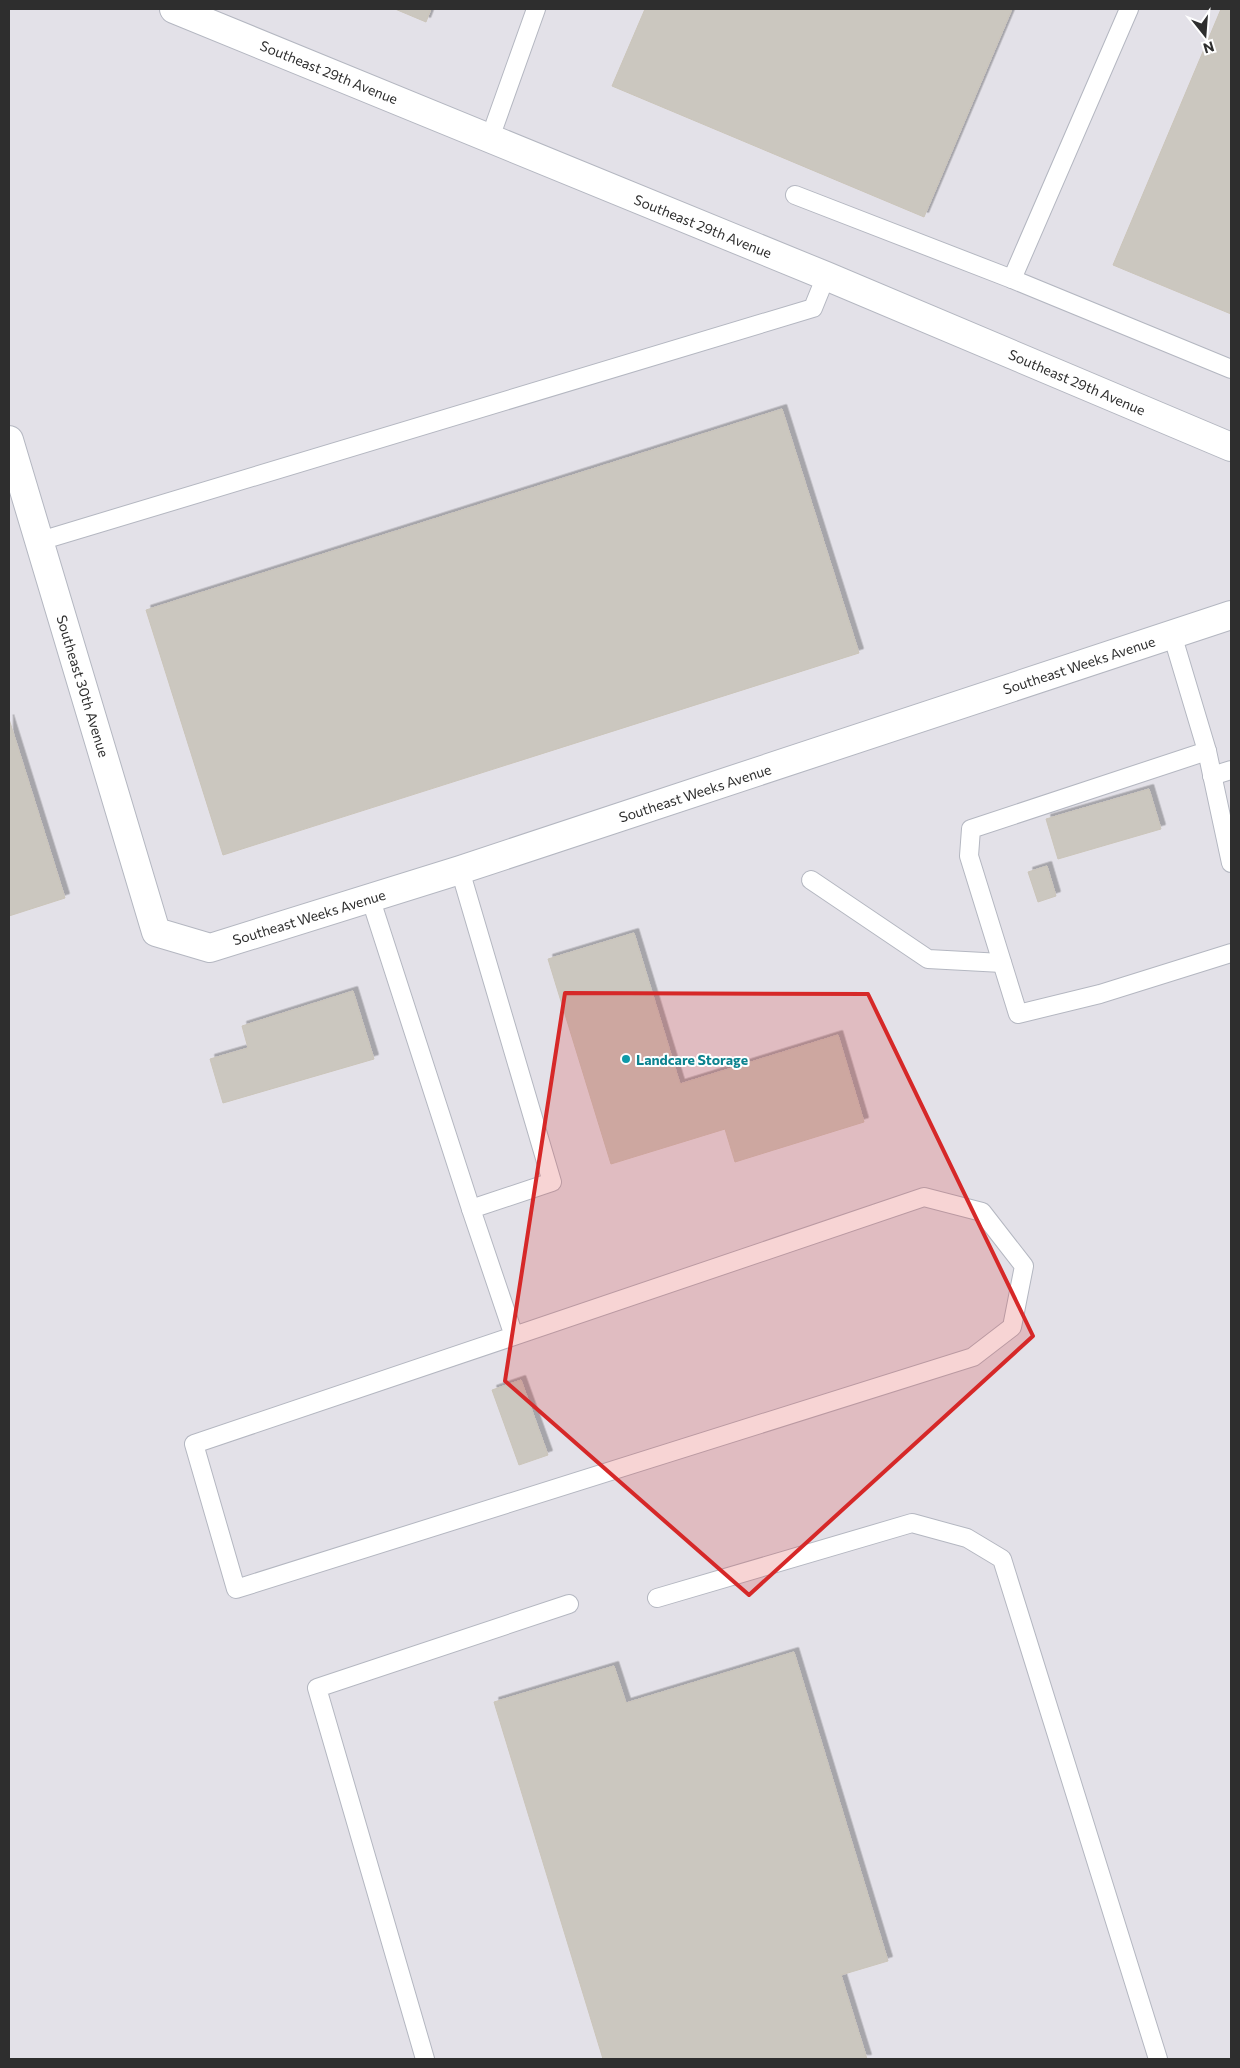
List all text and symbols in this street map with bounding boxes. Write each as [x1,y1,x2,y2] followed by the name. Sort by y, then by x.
[1180,10,1230,60] north arrow
[258,37,400,107] street label: Southeast 29th Avenue
[1201,38,1216,58] text: N
[632,191,774,261] street label: Southeast 29th Avenue
[1006,345,1148,419] street label: Southeast 29th Avenue
[53,613,113,759] street label: Southeast 30th Avenue
[1001,632,1157,698] street label: Southeast Weeks Avenue
[617,760,773,826] street label: Southeast Weeks Avenue
[230,886,388,948] street label: Southeast Weeks Avenue
[636,1051,748,1068] place label: Landcare Storage
[620,1053,632,1065] marker: Landcare Storage

